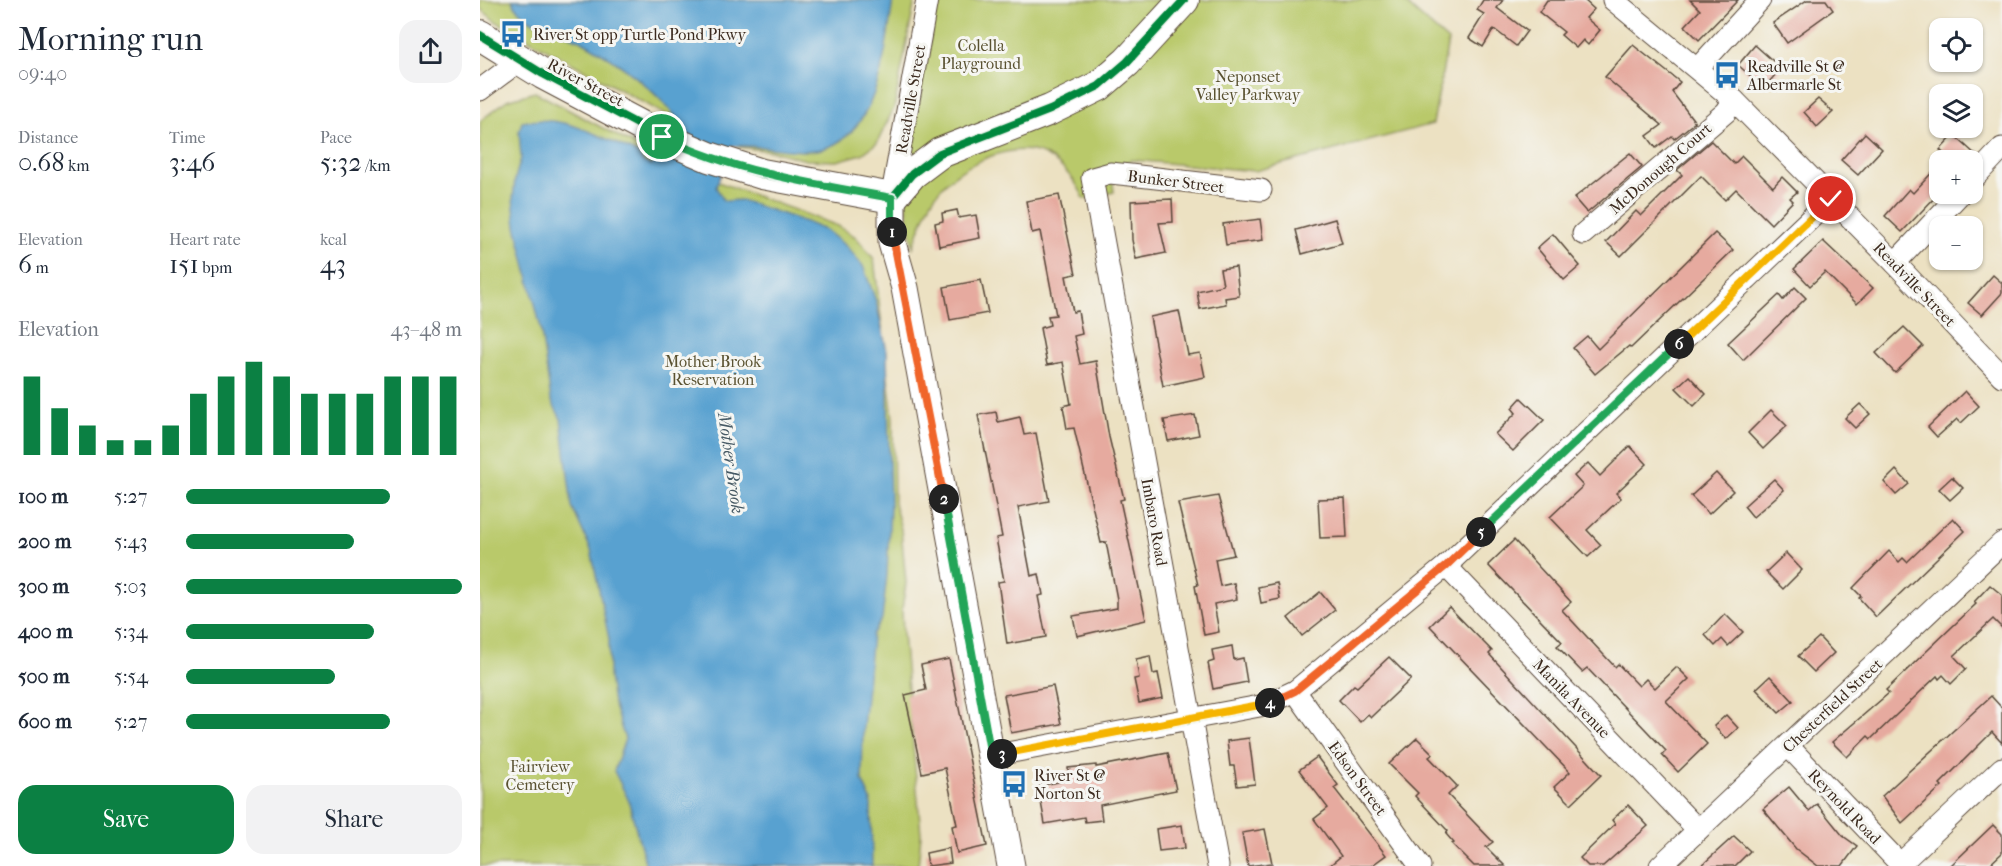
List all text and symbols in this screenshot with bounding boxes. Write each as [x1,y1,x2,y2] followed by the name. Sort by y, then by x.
[1929,18,1983,270] map controls
[1929,18,1983,72] button: locate
[498,19,528,49] bus stop icon: River St opp Turtle Pond Pkwy
[18,20,203,59] text: Morning run
[399,20,462,83] button: share
[533,25,746,44] place label: River St opp Turtle Pond Pkwy
[941,36,1021,73] park label: Colella Playground
[892,43,929,155] street label: Readville Street
[544,54,628,111] street label: River Street
[1746,57,1845,94] place label: Readville St @ Albermarle St
[1712,60,1742,90] bus stop icon: Readville St @ Albermarle St
[18,62,67,85] text: 09:40
[1195,67,1301,104] park label: Neponset Valley Parkway
[1929,84,1983,138] button: layers
[636,111,687,162] pin
[1605,119,1716,218] street label: McDonough Court
[645,120,678,153] icon: arrive
[18,128,78,147] text: Distance
[169,128,205,147] text: Time
[320,128,352,147] text: Pace
[18,147,65,178] text: 0.68
[169,147,215,178] text: 3:46
[320,147,362,178] text: 5:32
[1929,150,1983,204] button: +
[65,156,89,175] text: km
[362,156,390,175] text: /km
[1127,166,1226,197] street label: Bunker Street
[1805,173,1856,224] pin
[1814,182,1847,215] icon: check
[1929,216,1983,270] button: −
[877,217,907,247] pin: 1
[889,222,895,241] text: 1
[18,230,83,249] text: Elevation
[169,230,241,249] text: Heart rate
[320,230,347,249] text: kcal
[1869,238,1960,331] street label: Readville Street
[18,249,32,280] text: 6
[169,249,199,280] text: 151
[320,249,346,280] text: 43
[32,258,49,277] text: m
[199,258,232,277] text: bpm
[18,318,99,341] text: Elevation
[390,318,462,341] text: 43–48 m
[1664,329,1694,359] pin: 6
[1675,334,1683,353] text: 6
[665,352,762,389] park label: Mother Brook Reservation
[713,409,748,515] water label: Mother Brook
[1137,477,1172,568] street label: Imbaro Road
[929,484,959,514] pin: 2
[18,485,68,508] text: 100 m
[114,485,147,508] text: 5:27
[940,489,948,508] text: 2
[1466,517,1496,547] pin: 5
[1478,522,1484,541] text: 5
[18,530,71,553] text: 200 m
[114,530,148,553] text: 5:43
[18,575,69,598] text: 300 m
[114,575,147,598] text: 5:03
[18,620,73,643] text: 400 m
[114,620,148,643] text: 5:34
[1779,654,1886,756] street label: Chesterfield Street
[1529,655,1614,742] street label: Manila Avenue
[18,665,70,688] text: 500 m
[114,665,148,688] text: 5:54
[1255,688,1285,718] pin: 4
[1265,693,1275,712] text: 4
[18,710,72,733] text: 600 m
[114,710,147,733] text: 5:27
[1324,737,1391,819] street label: Edson Street
[987,739,1017,769] pin: 3
[999,744,1005,763] text: 3
[506,757,575,794] park label: Fairview Cemetery
[1804,765,1885,848] street label: Reynold Road
[1034,766,1105,803] place label: River St @ Norton St
[999,769,1029,799] bus stop icon: River St @ Norton St
[18,785,234,854] button: Save
[246,785,462,854] button: Share

